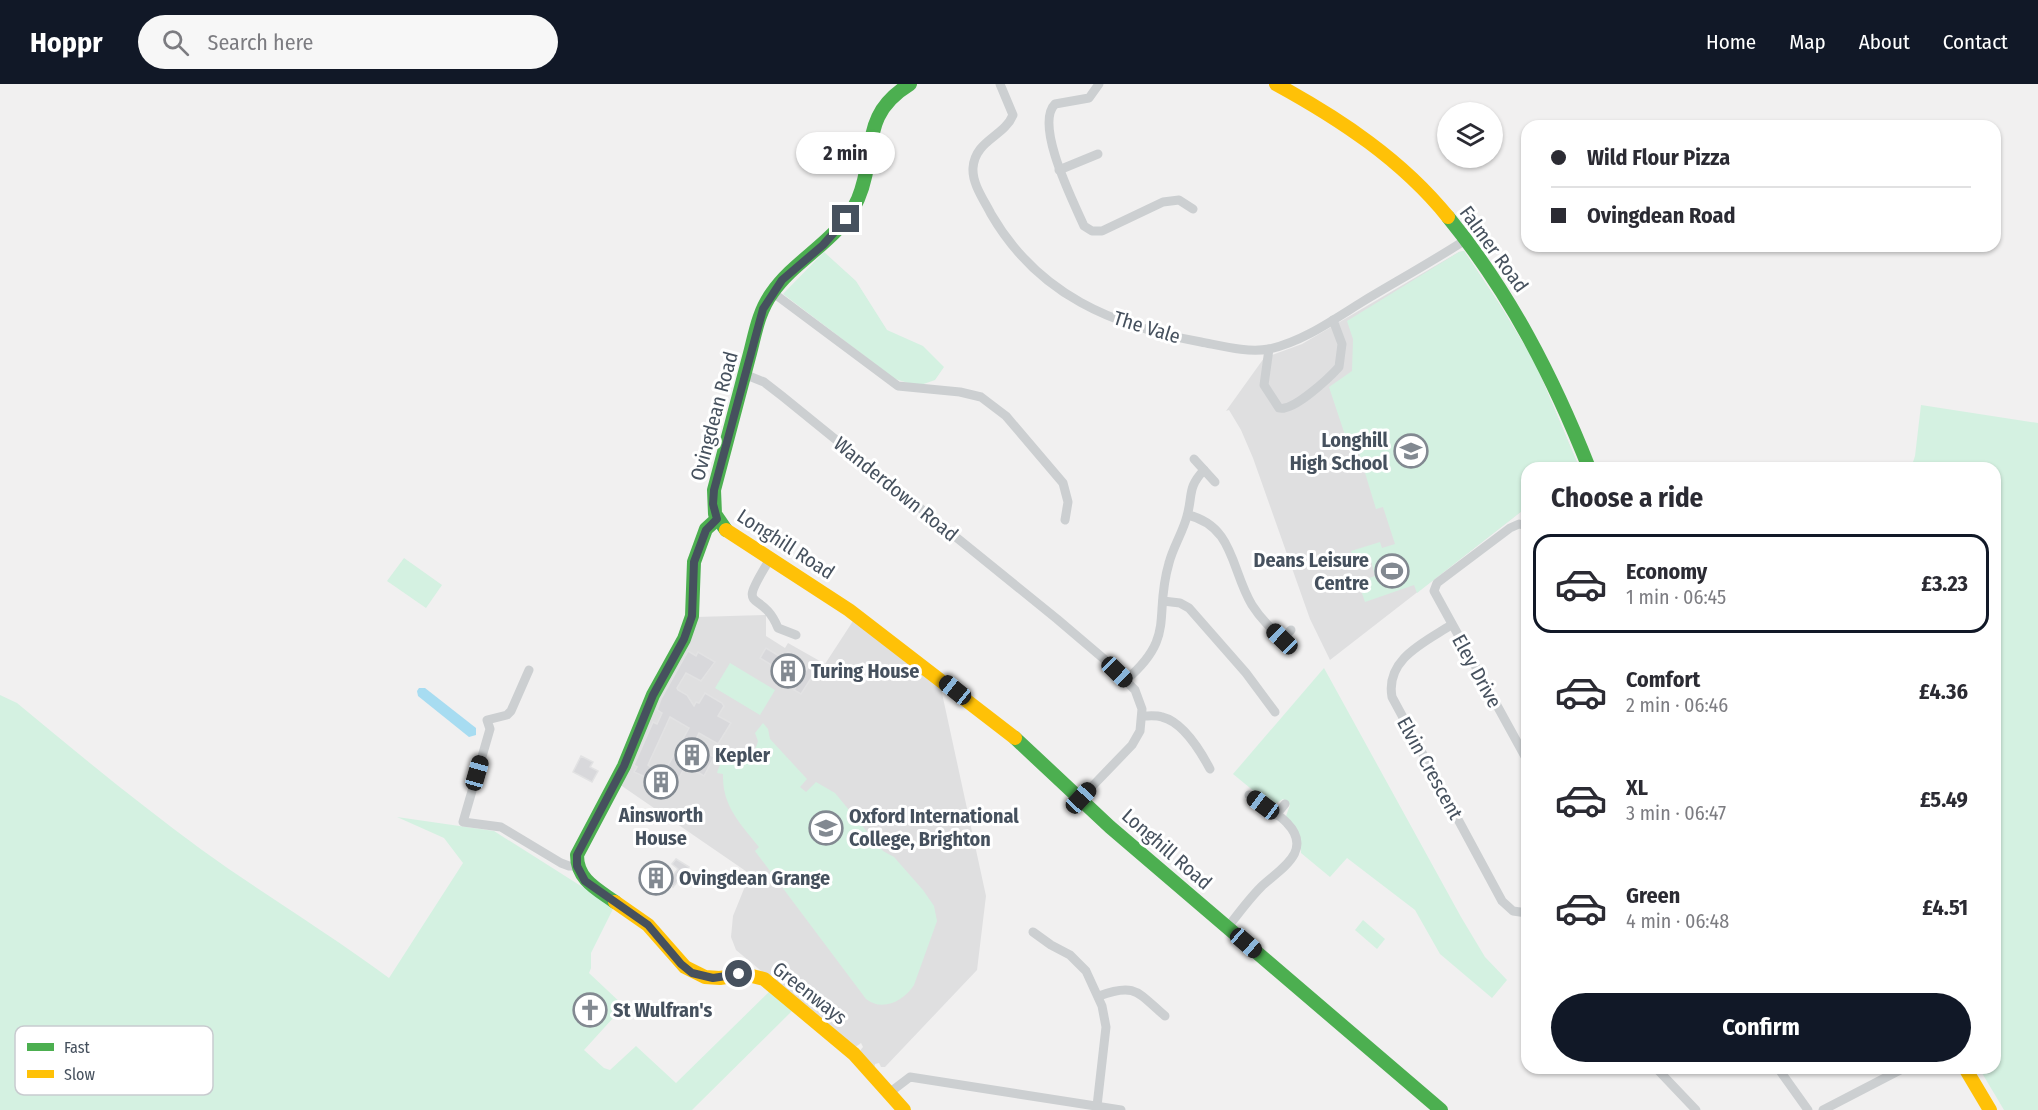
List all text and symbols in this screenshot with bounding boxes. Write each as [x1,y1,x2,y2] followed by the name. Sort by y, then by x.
[138,15,558,69] search box
[30,26,102,59] text: Hoppr
[159,26,192,59] icon: search
[207,29,313,56] text: Search here
[1706,29,1756,55] text: Home
[1789,29,1826,55] text: Map
[1859,29,1910,55] text: About
[1943,29,2008,55] text: Contact
[1437,102,1503,168] map controls
[1437,102,1503,168] button: layers
[796,132,896,174] callout: 2 min
[823,141,868,165] text: 2 min
[1587,144,1730,171] text: Wild Flour Pizza
[1455,201,1533,297] street label: Falmer Road
[1587,202,1735,229] text: Ovingdean Road
[832,205,859,232] route end
[1111,306,1183,348] street label: The Vale
[685,349,743,483] street label: Ovingdean Road
[1290,428,1389,475] place label: Longhill High School
[829,432,963,546] street label: Wanderdown Road
[1393,433,1429,469] school or university icon: Longhill High School
[1551,482,1703,514] text: Choose a ride
[733,504,839,584] street label: Longhill Road
[1254,548,1369,595] place label: Deans Leisure Centre
[1374,553,1410,589] sports icon: Deans Leisure Centre
[1554,557,1608,611] icon: car
[1626,558,1707,585] text: Economy
[1921,570,1968,597] text: £3.23
[1626,585,1726,609] text: 1 min · 06:45
[1263,620,1301,658] car
[1447,630,1507,712] street label: Eley Drive
[770,653,806,689] building icon: Turing House
[1098,653,1136,691] car
[811,659,919,683] place label: Turing House
[1554,665,1608,719] icon: car
[1626,666,1700,693] text: Comfort
[935,672,975,708] car
[1919,678,1968,705] text: £4.36
[1626,693,1728,717] text: 2 min · 06:46
[1392,713,1468,824] street label: Elvin Crescent
[674,737,710,773] building icon: Kepler
[715,743,771,767] place label: Kepler
[463,753,491,793] car
[643,764,679,800] building icon: Ainsworth House
[1554,773,1608,827] icon: car
[1626,774,1648,801] text: XL
[1062,779,1100,817] car
[1920,786,1968,813] text: £5.49
[1243,787,1283,823] car
[1626,801,1726,825] text: 3 min · 06:47
[618,803,703,850] place label: Ainsworth House
[1117,803,1217,895] street label: Longhill Road
[849,804,1019,851] place label: Oxford International College, Brighton
[808,810,844,846] school or university icon: Oxford International College, Brighton
[638,860,674,896] building icon: Ovingdean Grange
[679,866,830,890] place label: Ovingdean Grange
[1554,881,1608,935] icon: car
[1626,882,1680,909] text: Green
[1922,894,1968,921] text: £4.51
[1626,909,1729,933] text: 4 min · 06:48
[1227,924,1265,962] car
[768,957,852,1029] street label: Greenways
[725,960,752,987] route start
[572,992,608,1028] church icon: St Wulfran's
[1551,993,1971,1062] button: Confirm
[613,998,712,1022] place label: St Wulfran's
[15,1026,213,1095] legend
[64,1038,91,1057] text: Fast
[64,1065,95,1084] text: Slow

